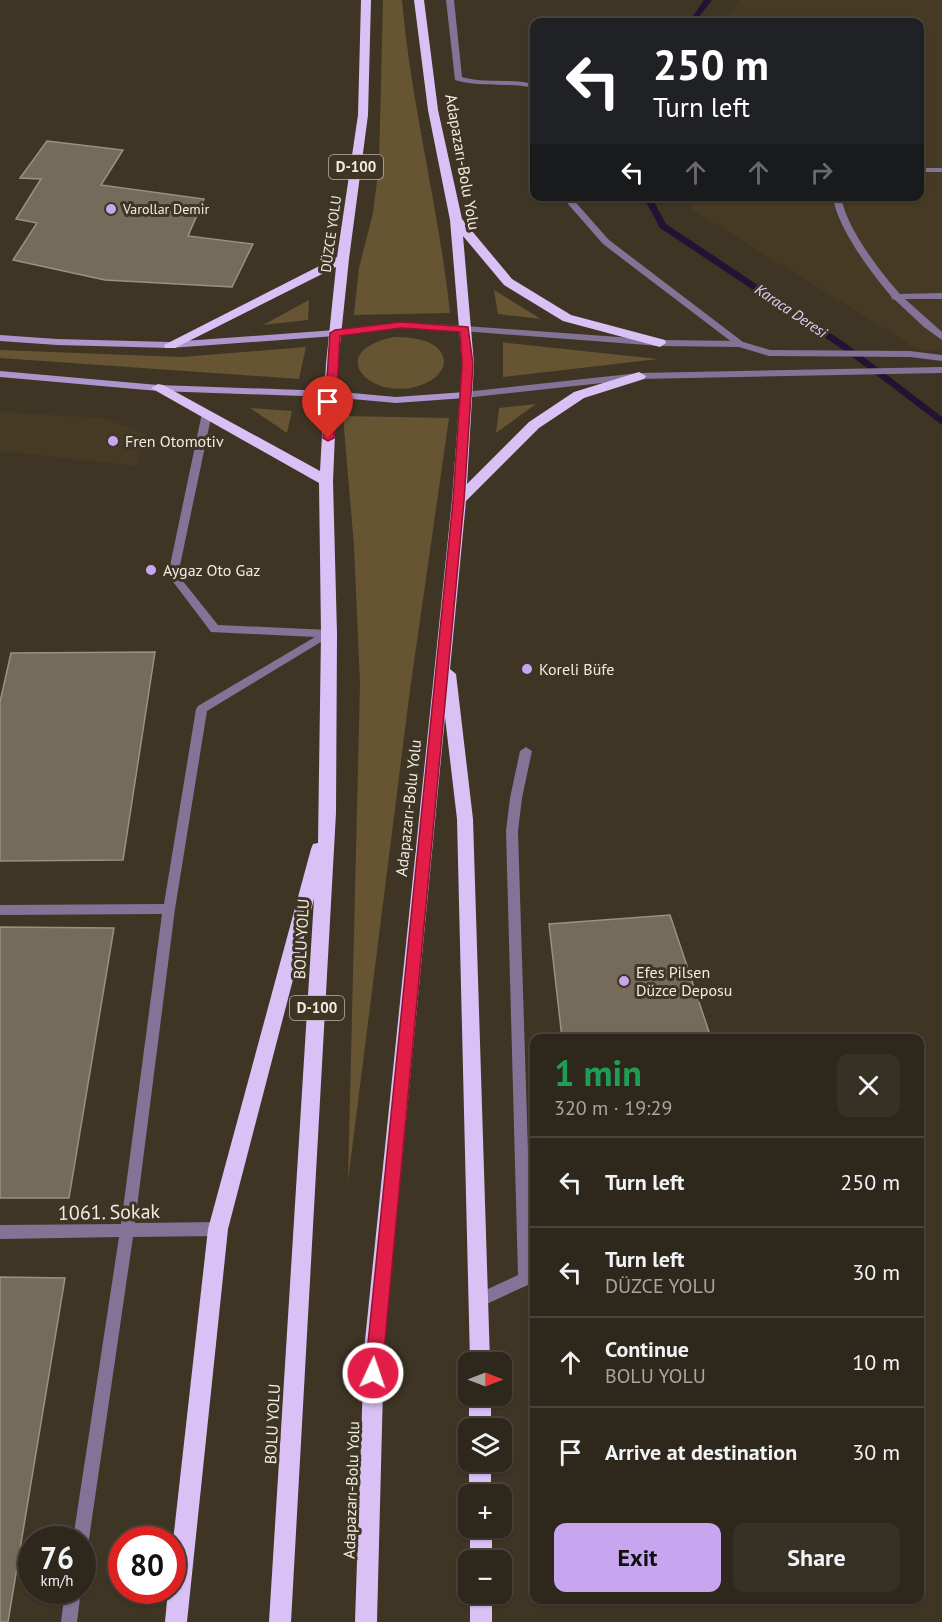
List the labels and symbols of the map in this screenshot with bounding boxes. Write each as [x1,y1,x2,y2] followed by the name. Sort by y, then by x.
[441,93,485,231] street label: Adapazarı-Bolu Yolu
[329,155,383,179] road number: D-100
[317,194,345,274] street label: DÜZCE YOLU
[122,200,209,218] place label: Varollar Demir
[104,202,118,216] marker: Varollar Demir
[752,280,832,342] water label: Karaca Deresi
[302,376,353,438] pin
[125,431,224,451] place label: Fren Otomotiv
[106,434,120,448] marker: Fren Otomotiv
[163,560,260,580] place label: Aygaz Oto Gaz
[144,563,158,577] marker: Aygaz Oto Gaz
[539,659,614,679] place label: Koreli Büfe
[520,662,534,676] marker: Koreli Büfe
[391,739,425,877] street label: Adapazarı-Bolu Yolu
[289,898,313,980] street label: BOLU YOLU
[636,962,732,1000] place label: Efes Pilsen Düzce Deposu
[617,974,631,988] marker: Efes Pilsen Düzce Deposu
[290,996,344,1020] road number: D-100
[58,1198,161,1226] street label: 1061. Sokak
[341,1341,405,1405] position arrow
[458,1352,512,1406] north arrow
[260,1383,284,1465] street label: BOLU YOLU
[339,1421,363,1559] street label: Adapazarı-Bolu Yolu
[108,1526,186,1604] speed limit sign: 80

